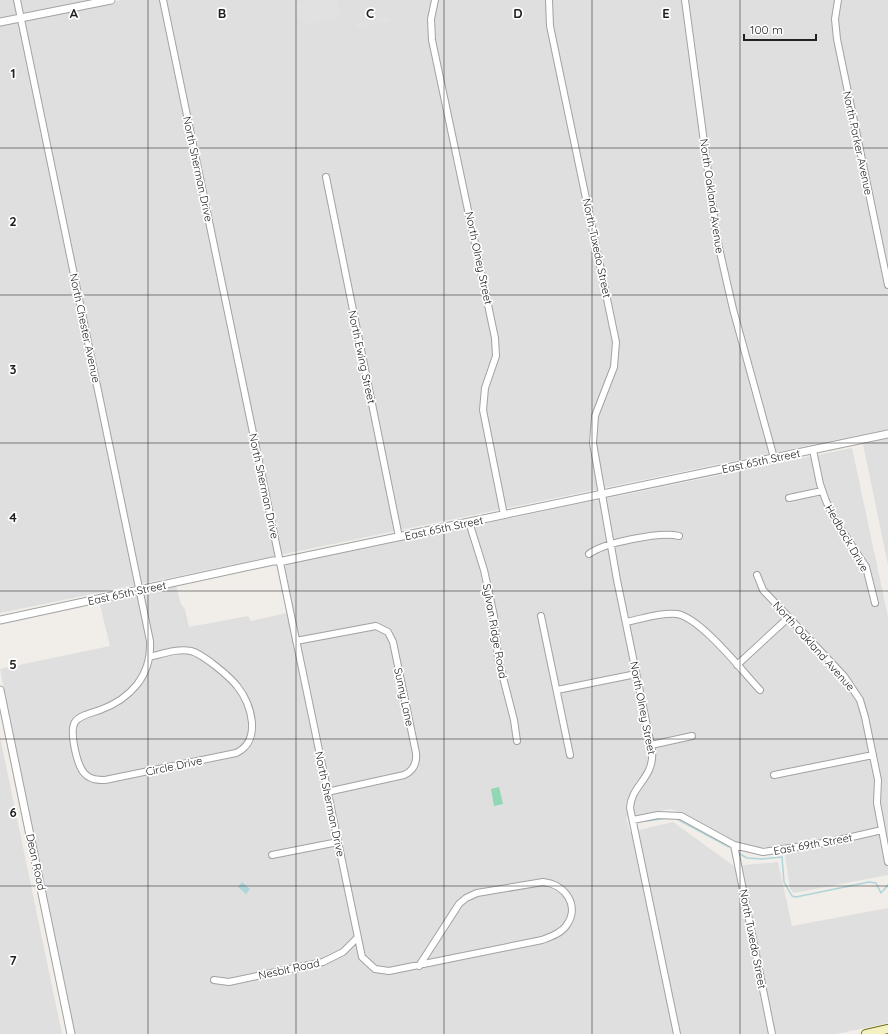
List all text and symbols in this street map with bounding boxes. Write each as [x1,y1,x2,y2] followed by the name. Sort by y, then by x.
[70,5,79,21] text: A
[218,5,226,21] text: B
[366,5,374,21] text: C
[513,5,523,21] text: D
[662,5,670,21] text: E
[744,16,816,42] scale bar
[750,22,783,37] text: 100 m
[10,65,16,81] text: 1
[840,90,876,196] street label: North Parker Avenue
[180,115,216,223] street label: North Sherman Drive
[697,138,727,254] street label: North Oakland Avenue
[580,197,614,299] street label: North Tuxedo Street
[462,210,496,306] street label: North Olney Street
[9,213,17,229] text: 2
[67,272,103,384] street label: North Chester Avenue
[345,309,379,405] street label: North Ewing Street
[10,361,17,377] text: 3
[246,432,282,540] street label: North Sherman Drive
[721,446,802,476] street label: East 65th Street
[822,502,872,574] street label: Hedback Drive
[9,509,17,525] text: 4
[404,513,485,543] street label: East 65th Street
[87,578,168,608] street label: East 65th Street
[480,582,510,680] street label: Sylvan Ridge Road
[770,598,858,694] street label: North Oakland Avenue
[9,656,17,672] text: 5
[627,660,659,756] street label: North Olney Street
[391,666,417,728] street label: Sunny Lane
[312,750,348,858] street label: North Sherman Drive
[144,753,204,779] street label: Circle Drive
[9,804,17,820] text: 6
[772,830,854,858] street label: East 69th Street
[23,832,49,892] street label: Dean Road
[736,888,770,990] street label: North Tuxedo Street
[9,952,17,968] text: 7
[257,956,321,982] street label: Nesbit Road

